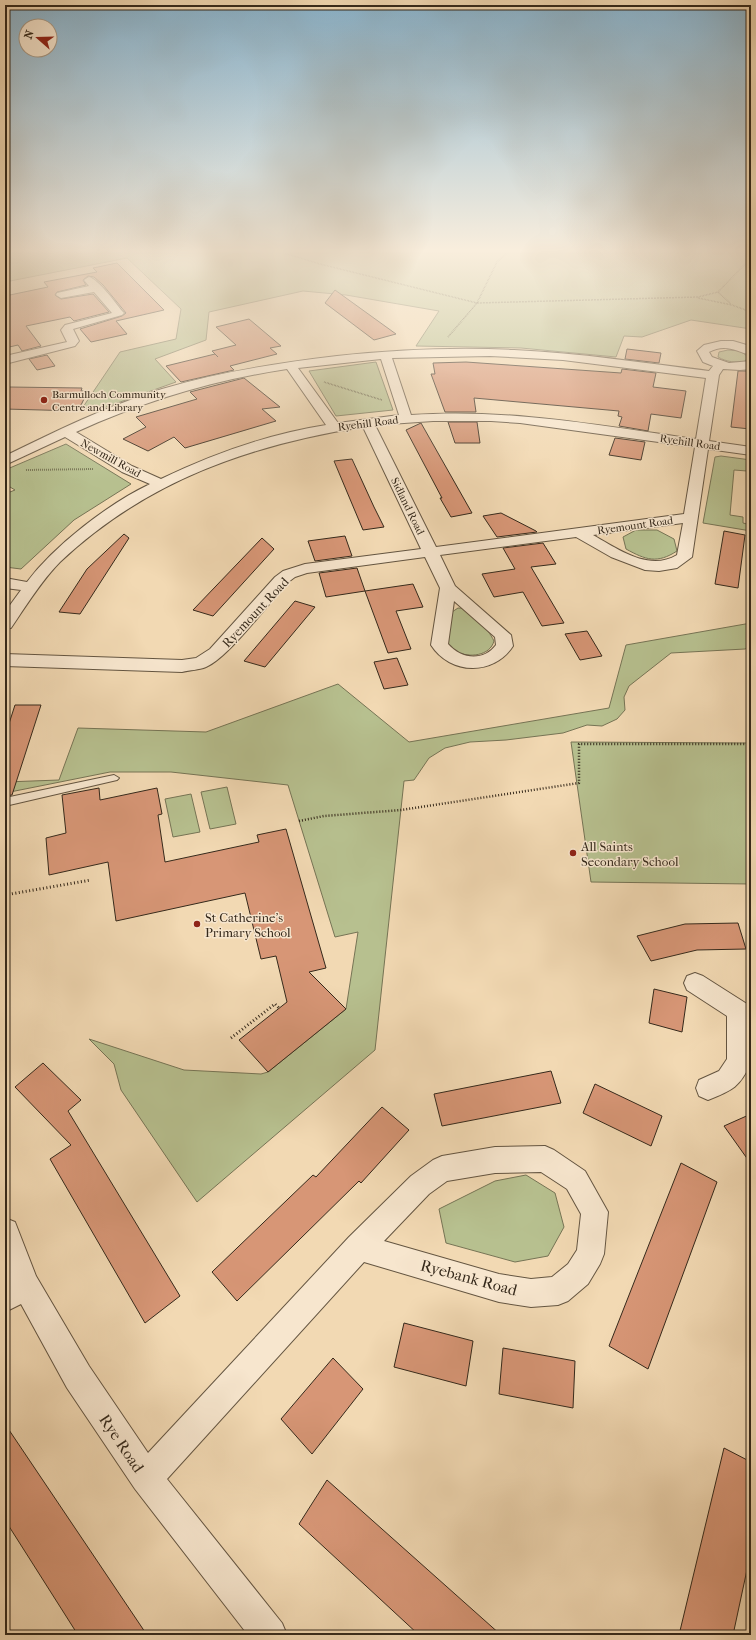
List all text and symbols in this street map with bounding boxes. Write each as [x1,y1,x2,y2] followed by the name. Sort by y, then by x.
[18,18,58,58] north arrow
[22,28,37,41] text: N
[52,388,167,414] place label: Barmulloch Community Centre and Library
[39,395,49,405] marker: Barmulloch Community Centre and Library
[337,413,400,434] street label: Ryehill Road
[659,432,722,453] street label: Ryehill Road
[78,437,144,481] street label: Newmill Road
[388,475,427,538] street label: Sidland Road
[596,514,675,537] street label: Ryemount Road
[219,573,292,651] street label: Ryemount Road
[580,839,679,869] place label: All Saints Secondary School
[568,848,578,858] marker: All Saints Secondary School
[205,910,291,940] place label: St Catherine's Primary School
[192,919,202,929] marker: St Catherine's Primary School
[418,1255,520,1300] street label: Ryebank Road
[95,1411,148,1476] street label: Rye Road

